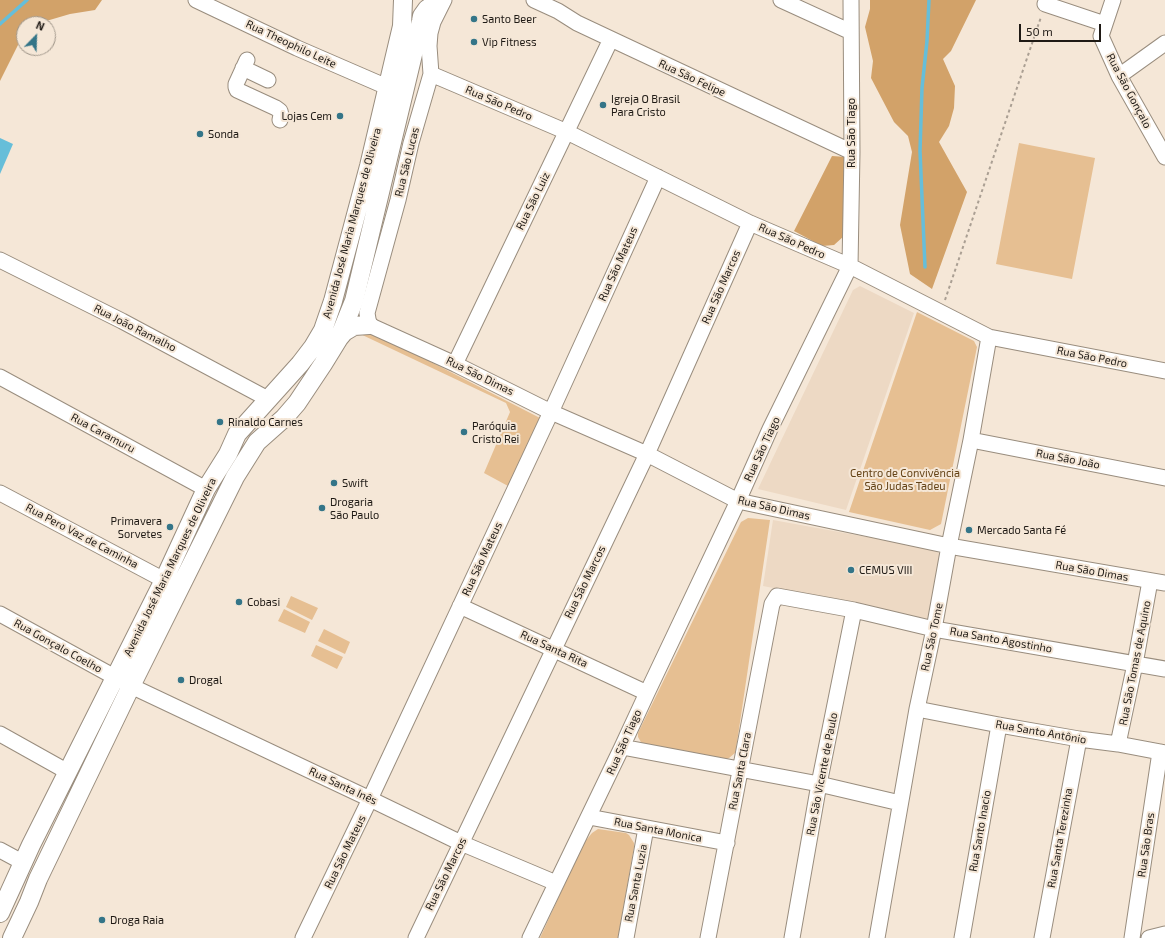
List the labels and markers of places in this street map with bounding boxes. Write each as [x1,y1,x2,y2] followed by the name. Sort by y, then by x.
[482,12,537,26] place label: Santo Beer
[469,14,479,24] marker: Santo Beer
[482,35,537,49] place label: Vip Fitness
[469,37,479,47] marker: Vip Fitness
[611,92,680,118] place label: Igreja O Brasil Para Cristo
[598,100,608,110] marker: Igreja O Brasil Para Cristo
[281,109,332,123] place label: Lojas Cem
[335,111,345,121] marker: Lojas Cem
[208,127,239,141] place label: Sonda
[195,129,205,139] marker: Sonda
[228,415,303,429] place label: Rinaldo Carnes
[215,417,225,427] marker: Rinaldo Carnes
[472,419,519,445] place label: Paróquia Cristo Rei
[459,427,469,437] marker: Paróquia Cristo Rei
[342,476,368,490] place label: Swift
[329,478,339,488] marker: Swift
[330,495,379,521] place label: Drogaria São Paulo
[317,503,327,513] marker: Drogaria São Paulo
[111,514,162,540] place label: Primavera Sorvetes
[165,522,175,532] marker: Primavera Sorvetes
[977,523,1066,537] place label: Mercado Santa Fé
[964,525,974,535] marker: Mercado Santa Fé
[859,563,912,577] place label: CEMUS VIII
[846,565,856,575] marker: CEMUS VIII
[247,595,280,609] place label: Cobasi
[234,597,244,607] marker: Cobasi
[189,673,222,687] place label: Drogal
[176,675,186,685] marker: Drogal
[110,913,164,927] place label: Droga Raia
[97,915,107,925] marker: Droga Raia

